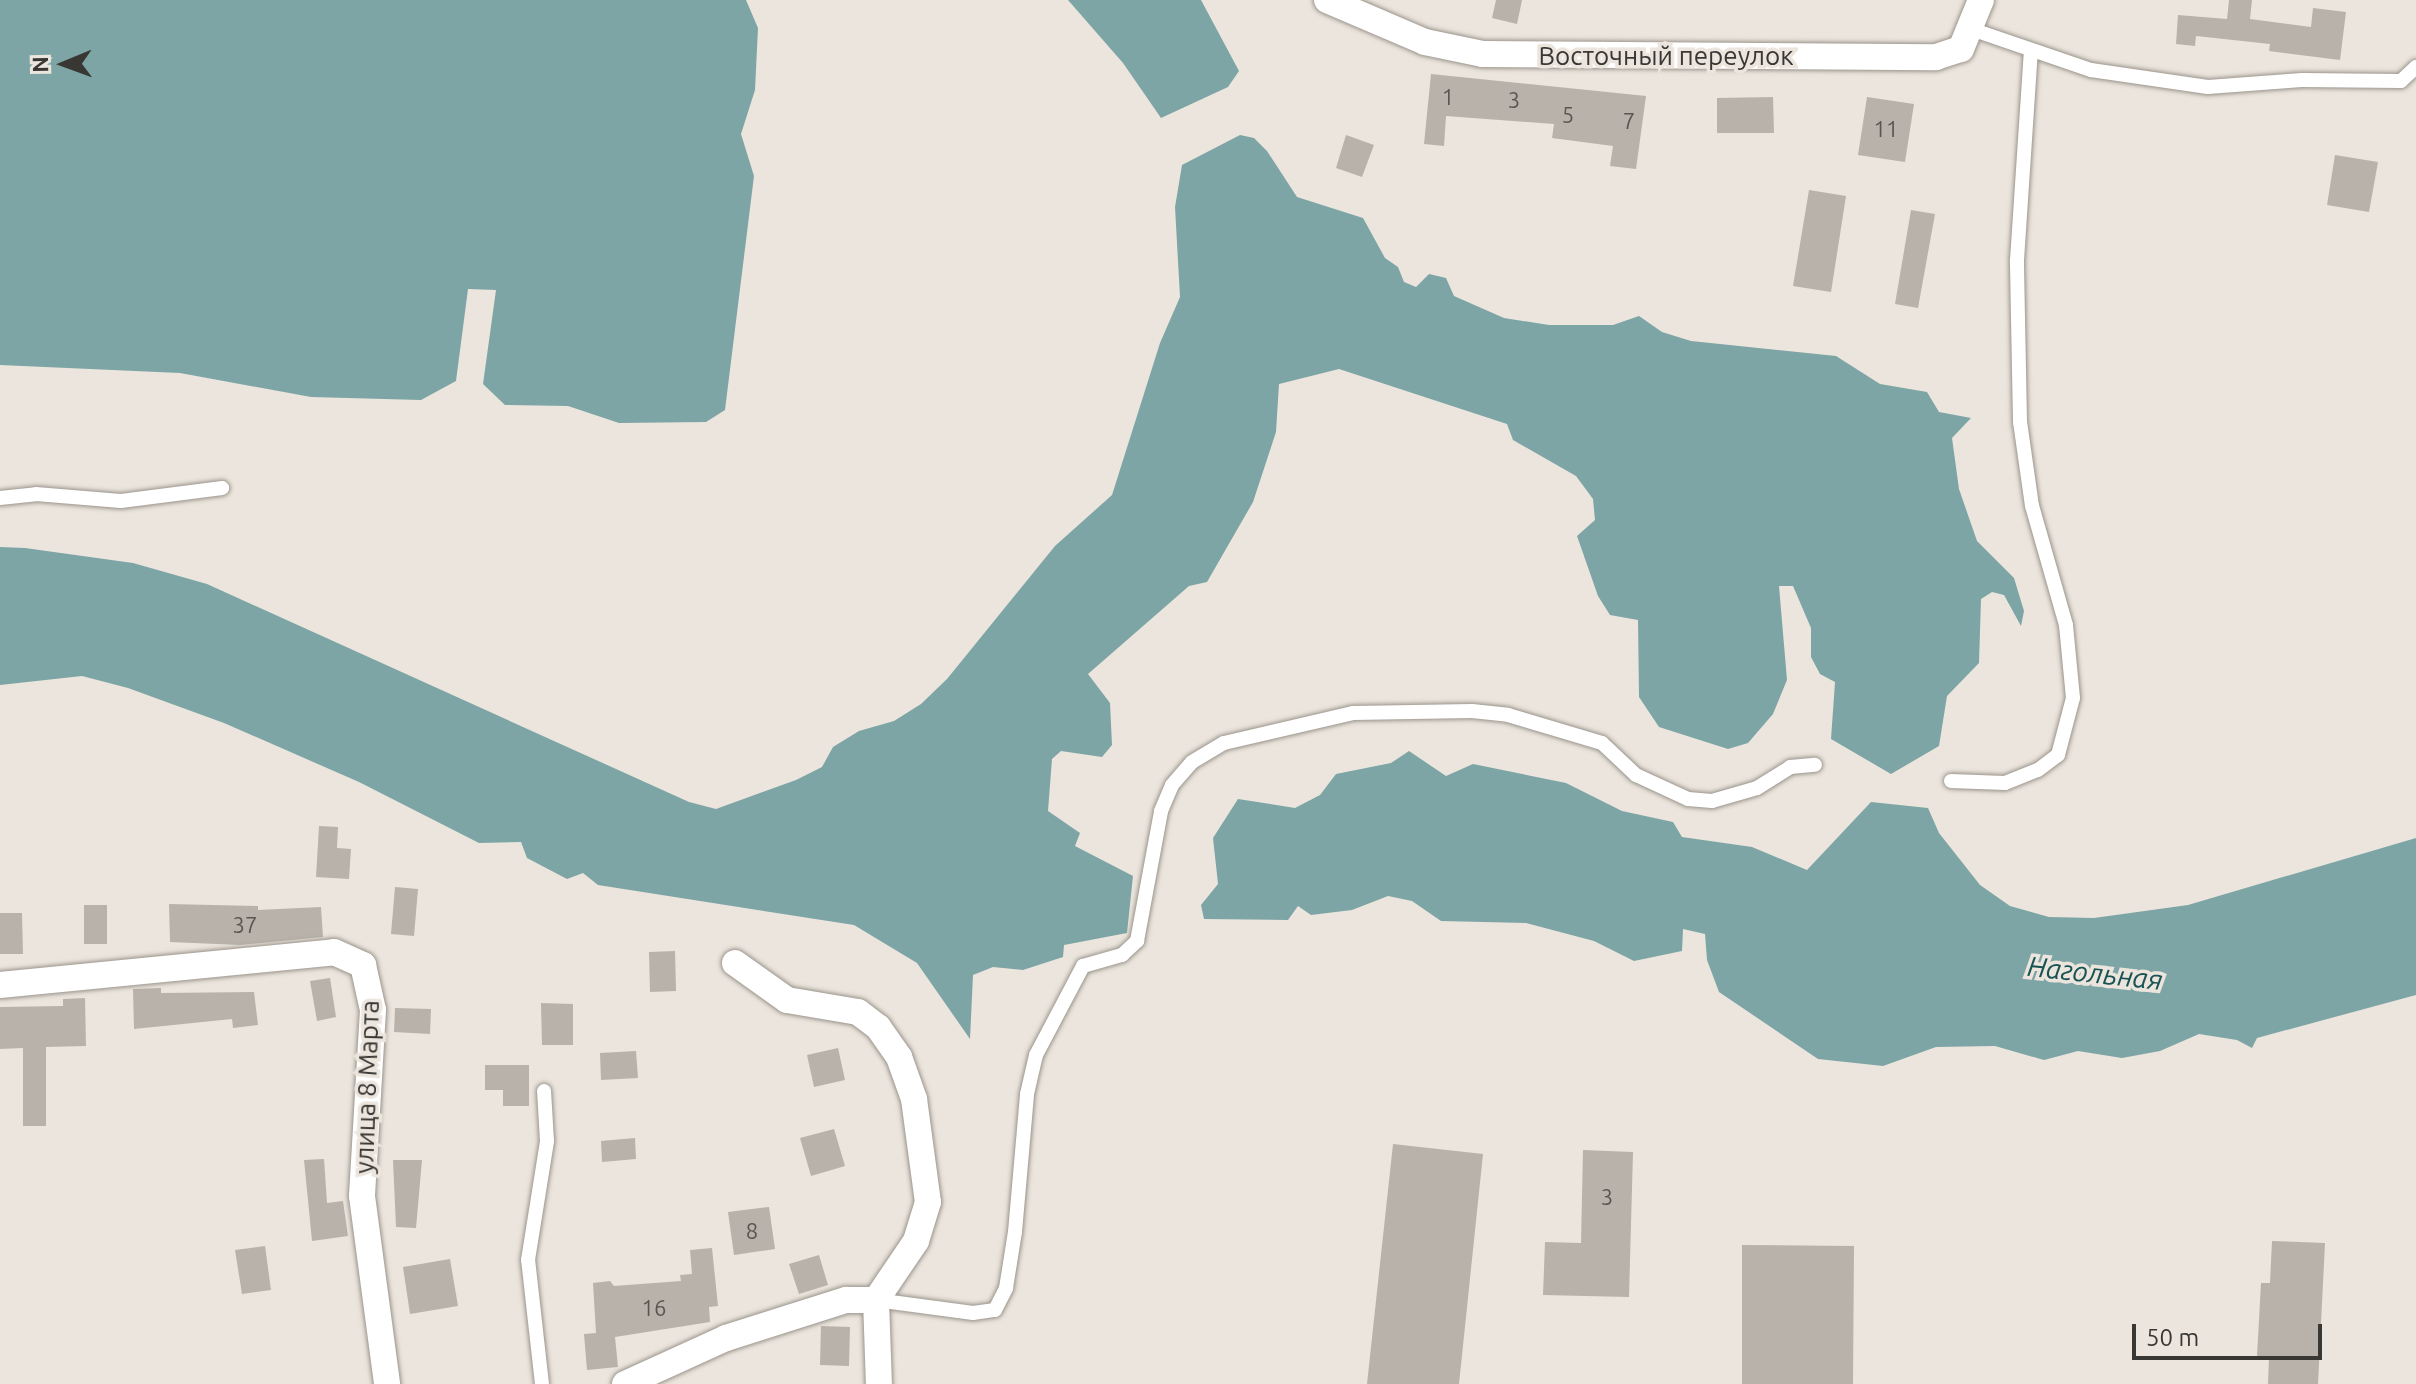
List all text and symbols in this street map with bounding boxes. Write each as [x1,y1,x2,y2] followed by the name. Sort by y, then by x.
[24,24,104,104] north arrow
[1538,40,1794,72] street label: Восточный переулок
[27,56,52,73] text: N
[1442,84,1454,110] house number: 1
[1508,87,1520,113] house number: 3
[1562,102,1574,128] house number: 5
[1623,108,1635,134] house number: 7
[1874,116,1898,142] house number: 11
[233,912,257,938] house number: 37
[2026,949,2164,997] water label: Нагольная
[348,1000,386,1174] street label: улица 8 Марта
[1601,1184,1613,1210] house number: 3
[746,1218,758,1244] house number: 8
[642,1295,666,1321] house number: 16
[2136,1308,2326,1358] scale bar
[2146,1324,2199,1351] text: 50 m

